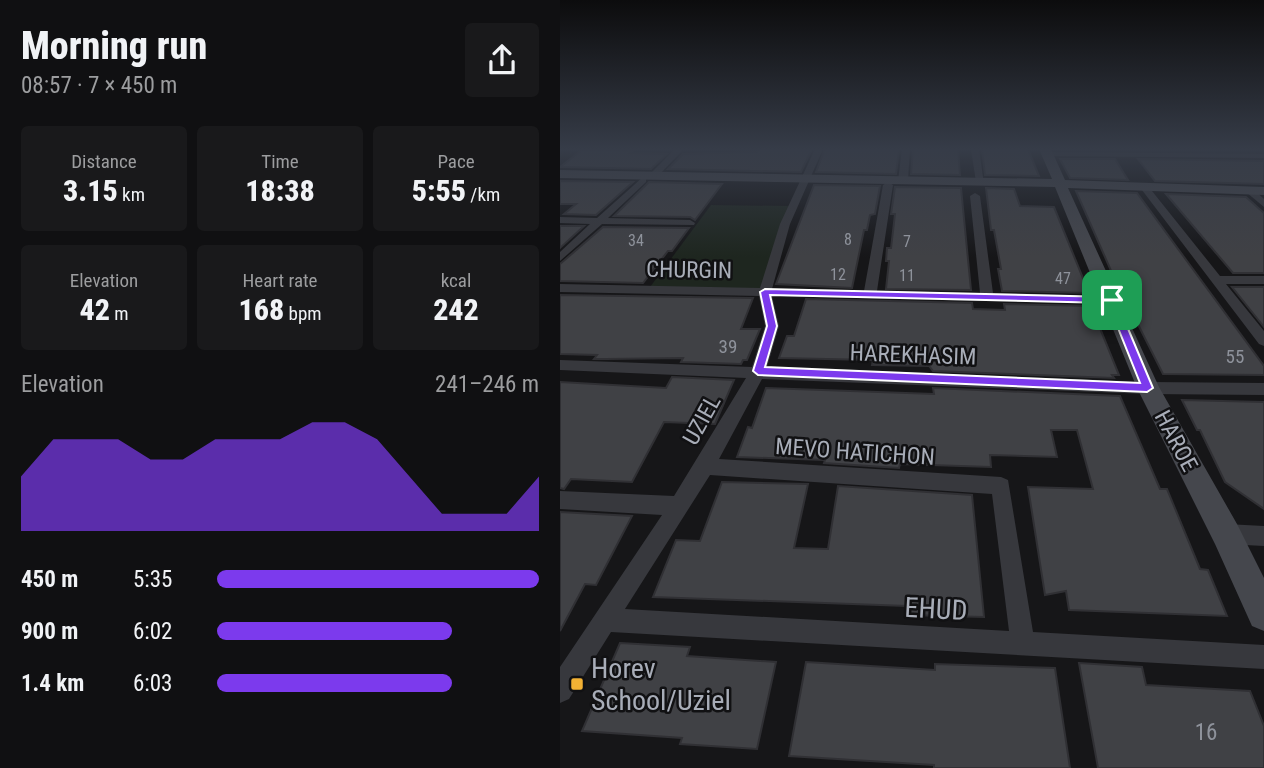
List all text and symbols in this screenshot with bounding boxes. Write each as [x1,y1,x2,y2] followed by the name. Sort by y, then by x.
[465,23,539,97] button: share
[21,24,207,68] text: Morning run
[21,72,177,99] text: 08:57 · 7 × 450 m
[71,150,137,173] text: Distance
[261,150,299,173] text: Time
[437,150,475,173] text: Pace
[63,173,118,208] text: 3.15
[245,173,315,208] text: 18:38
[412,173,466,208] text: 5:55
[118,183,145,206] text: km
[466,183,500,206] text: /km
[844,230,852,249] house number: 8
[628,231,644,250] house number: 34
[903,232,911,251] house number: 7
[646,256,732,284] street label: CHURGIN
[830,265,846,284] house number: 12
[899,266,915,285] house number: 11
[70,269,138,292] text: Elevation
[242,269,318,292] text: Heart rate
[441,269,471,292] text: kcal
[1055,269,1071,288] house number: 47
[1082,270,1142,330] pin
[1093,281,1131,319] icon: arrive
[79,292,110,327] text: 42
[238,292,284,327] text: 168
[433,292,479,327] text: 242
[110,302,129,325] text: m
[284,302,322,325] text: bpm
[719,335,737,358] house number: 39
[849,339,977,371] street label: HAREKHASIM
[1226,345,1244,368] house number: 55
[21,371,104,398] text: Elevation
[435,371,539,398] text: 241–246 m
[677,390,727,450] street label: UZIEL
[1149,406,1203,476] street label: HAROE
[774,433,936,471] street label: MEVO HATICHON
[21,566,78,593] text: 450 m
[133,566,172,593] text: 5:35
[904,591,968,627] street label: EHUD
[21,618,78,645] text: 900 m
[133,618,172,645] text: 6:02
[591,652,731,717] place label: Horev School/Uziel
[21,670,84,697] text: 1.4 km
[133,670,172,697] text: 6:03
[569,676,585,692] marker: Horev School/Uziel
[1195,719,1217,746] house number: 16

